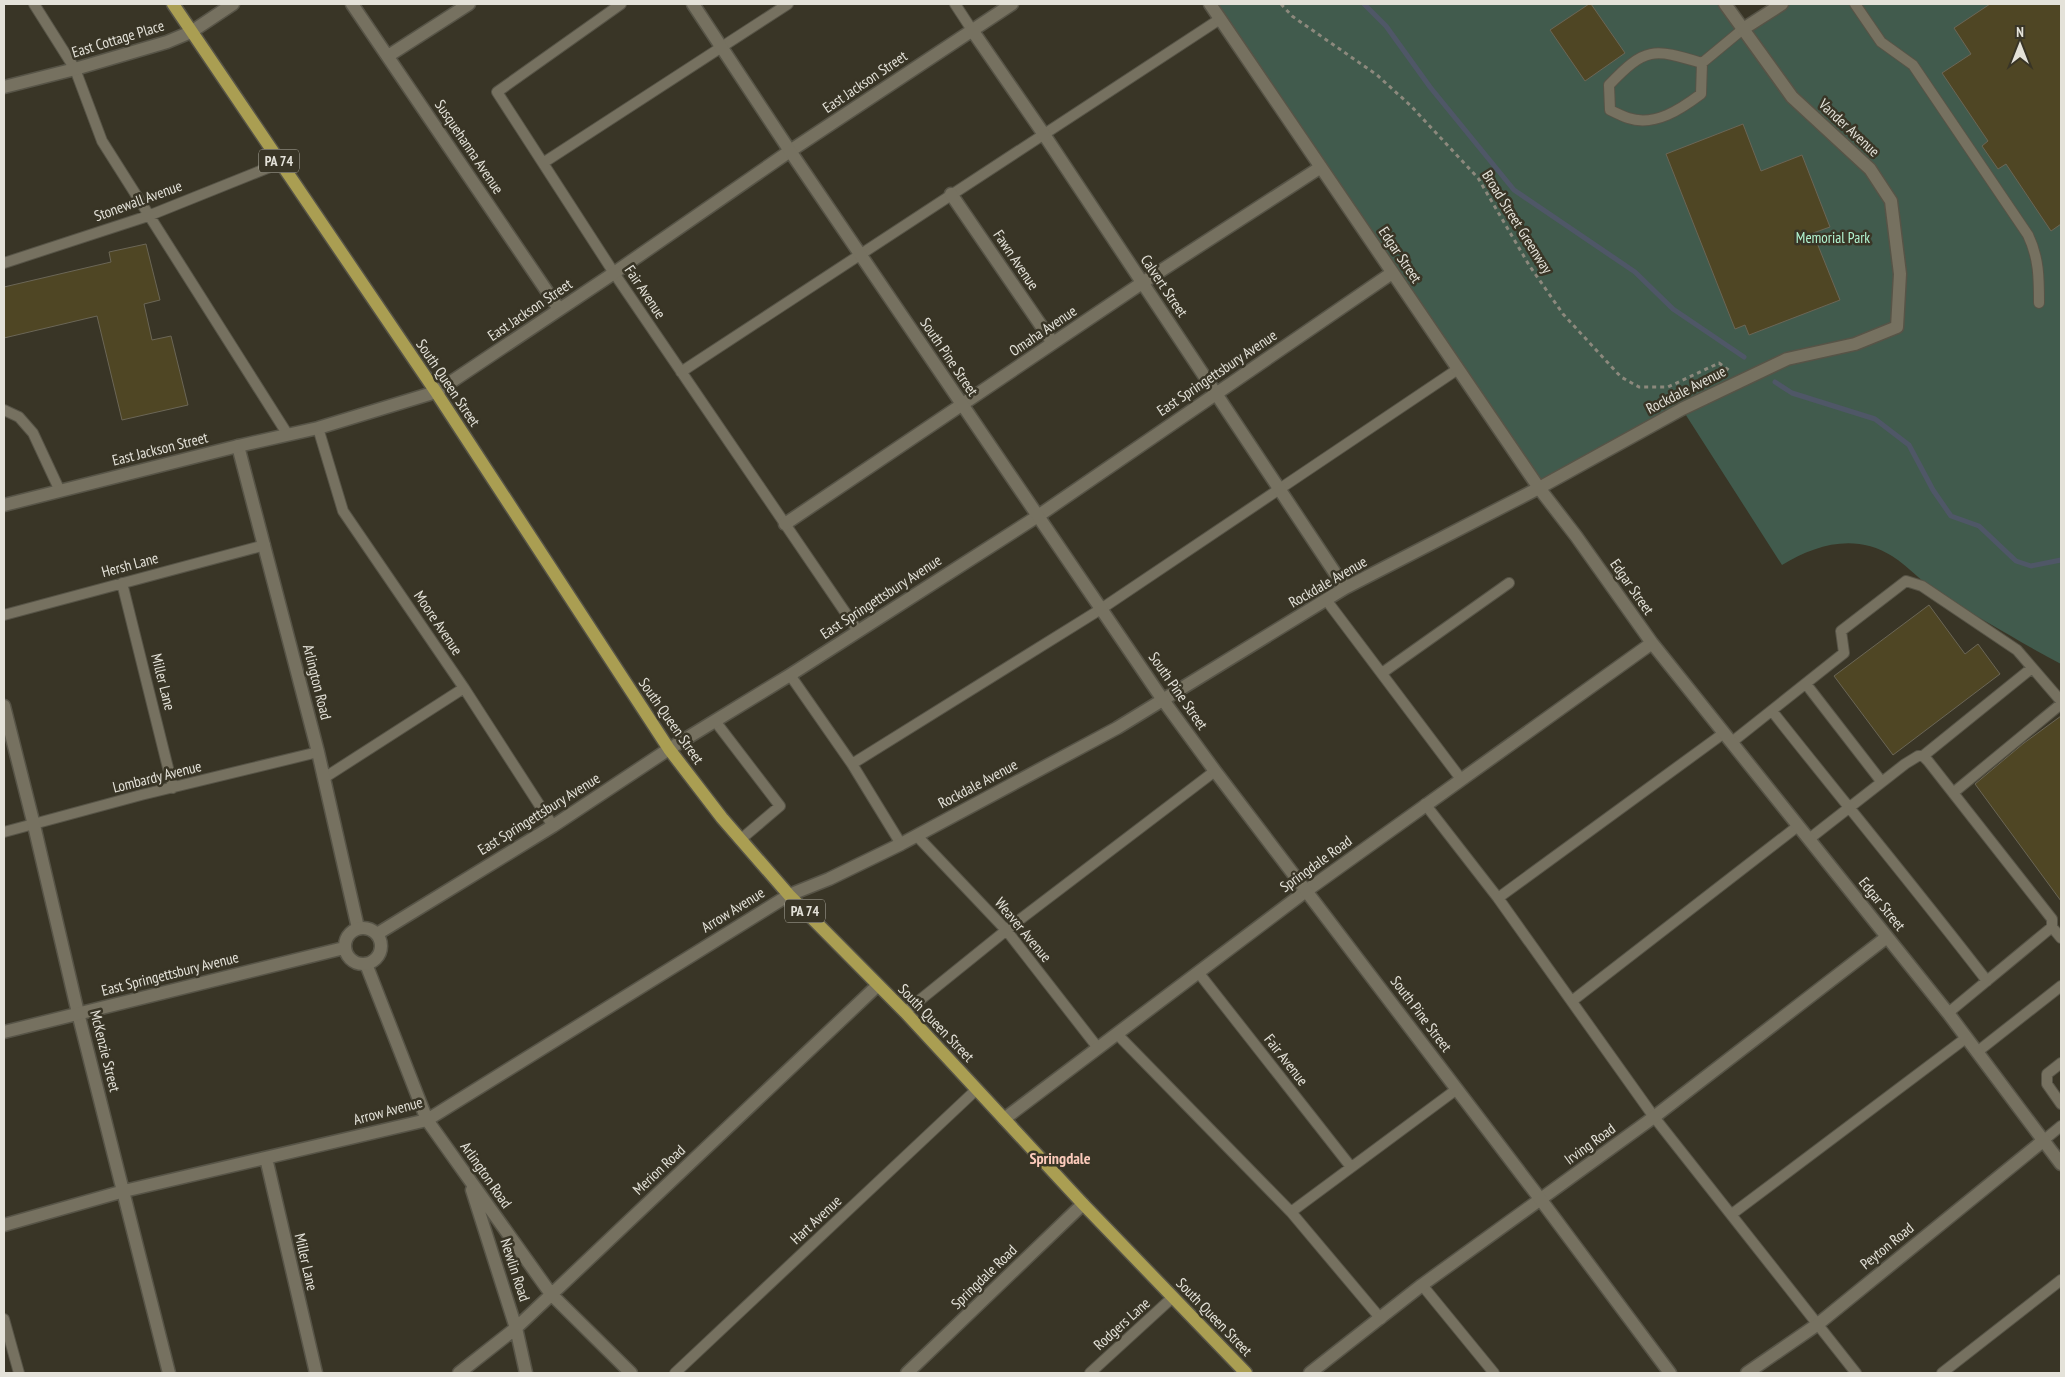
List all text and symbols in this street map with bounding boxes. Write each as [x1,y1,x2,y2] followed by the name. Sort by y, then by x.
[69,15,166,62] street label: East Cottage Place
[1995,20,2045,70] north arrow
[2016,23,2024,41] text: N
[819,46,911,117] street label: East Jackson Street
[1814,94,1884,161] street label: Vander Avenue
[431,96,508,197] street label: Susquehanna Avenue
[259,150,299,172] road number: PA 74
[1478,166,1557,277] street label: Broad Street Greenway
[91,176,184,225] street label: Stonewall Avenue
[1375,223,1426,286] street label: Edgar Street
[989,226,1043,293] street label: Fawn Avenue
[1796,228,1870,247] park label: Memorial Park
[1137,251,1192,320] street label: Calvert Street
[621,261,670,322] street label: Fair Avenue
[484,274,576,345] street label: East Jackson Street
[1005,301,1080,360] street label: Omaha Avenue
[916,314,983,399] street label: South Pine Street
[1153,325,1280,420] street label: East Springettsbury Avenue
[412,335,485,430] street label: South Queen Street
[1643,361,1729,418] street label: Rockdale Avenue
[110,427,210,470] street label: East Jackson Street
[99,548,160,581] street label: Hersh Lane
[817,550,945,643] street label: East Springettsbury Avenue
[1285,552,1370,612] street label: Rockdale Avenue
[1606,555,1658,618] street label: Edgar Street
[410,587,467,659] street label: Moore Avenue
[299,642,336,721] street label: Arlington Road
[1145,648,1212,733] street label: South Pine Street
[147,651,180,712] street label: Miller Lane
[635,674,708,768] street label: South Queen Street
[935,755,1021,812] street label: Rockdale Avenue
[111,756,203,797] street label: Lombardy Avenue
[474,768,603,859] street label: East Springettsbury Avenue
[1276,831,1355,896] street label: Springdale Road
[1855,873,1910,934] street label: Edgar Street
[698,883,768,936] street label: Arrow Avenue
[991,893,1056,966] street label: Weaver Avenue
[785,899,825,922] road number: PA 74
[99,947,240,1000] street label: East Springettsbury Avenue
[1387,972,1456,1055] street label: South Pine Street
[894,980,978,1066] street label: South Queen Street
[86,1008,125,1094] street label: McKenzie Street
[1260,1030,1312,1089] street label: Fair Avenue
[351,1092,425,1129] street label: Arrow Avenue
[1560,1119,1619,1168] street label: Irving Road
[457,1138,516,1212] street label: Arlington Road
[628,1141,689,1199] street label: Merion Road
[1029,1148,1091,1168] district label: Springdale
[786,1191,845,1248] street label: Hart Avenue
[1856,1218,1917,1273] street label: Peyton Road
[291,1231,322,1292] street label: Miller Lane
[496,1236,535,1304] street label: Newlin Road
[947,1241,1021,1313] street label: Springdale Road
[1172,1274,1256,1360] street label: South Queen Street
[1090,1293,1154,1354] street label: Rodgers Lane

